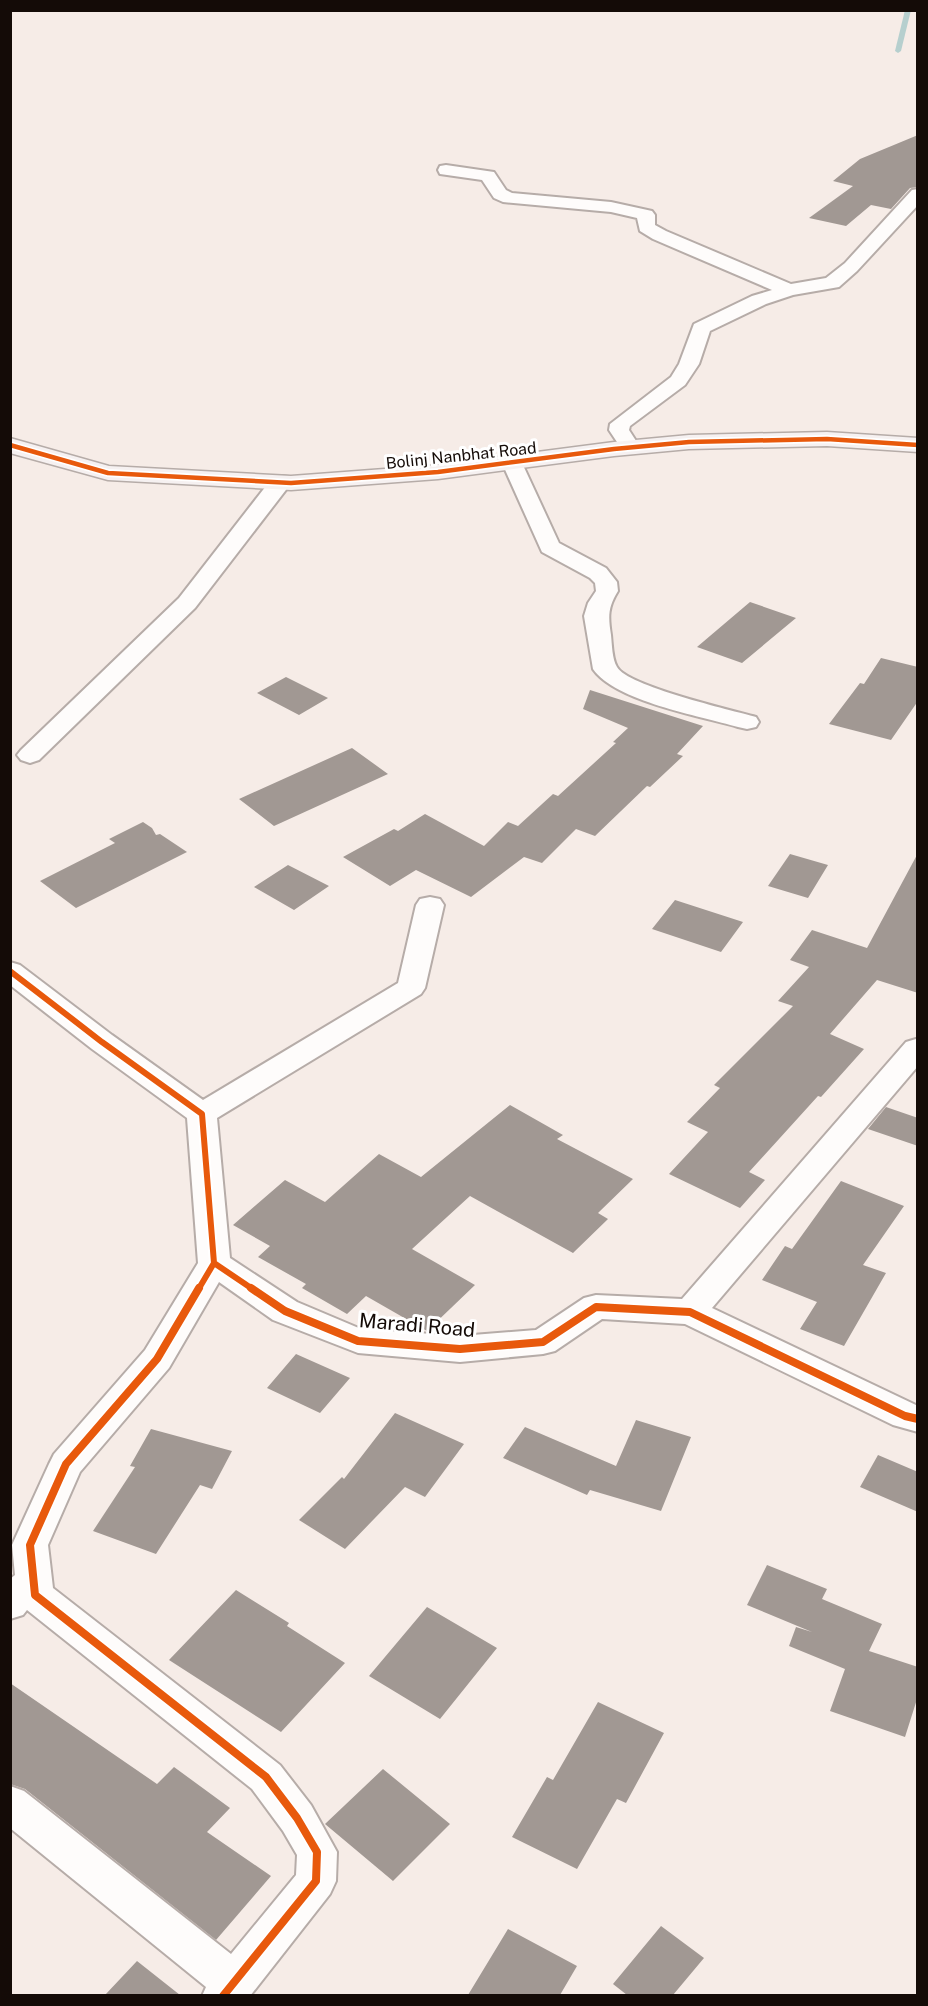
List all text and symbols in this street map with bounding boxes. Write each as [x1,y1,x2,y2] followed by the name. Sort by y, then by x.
[385,438,537,473] street label: Bolinj Nanbhat Road
[358,1308,476,1342] street label: Maradi Road

